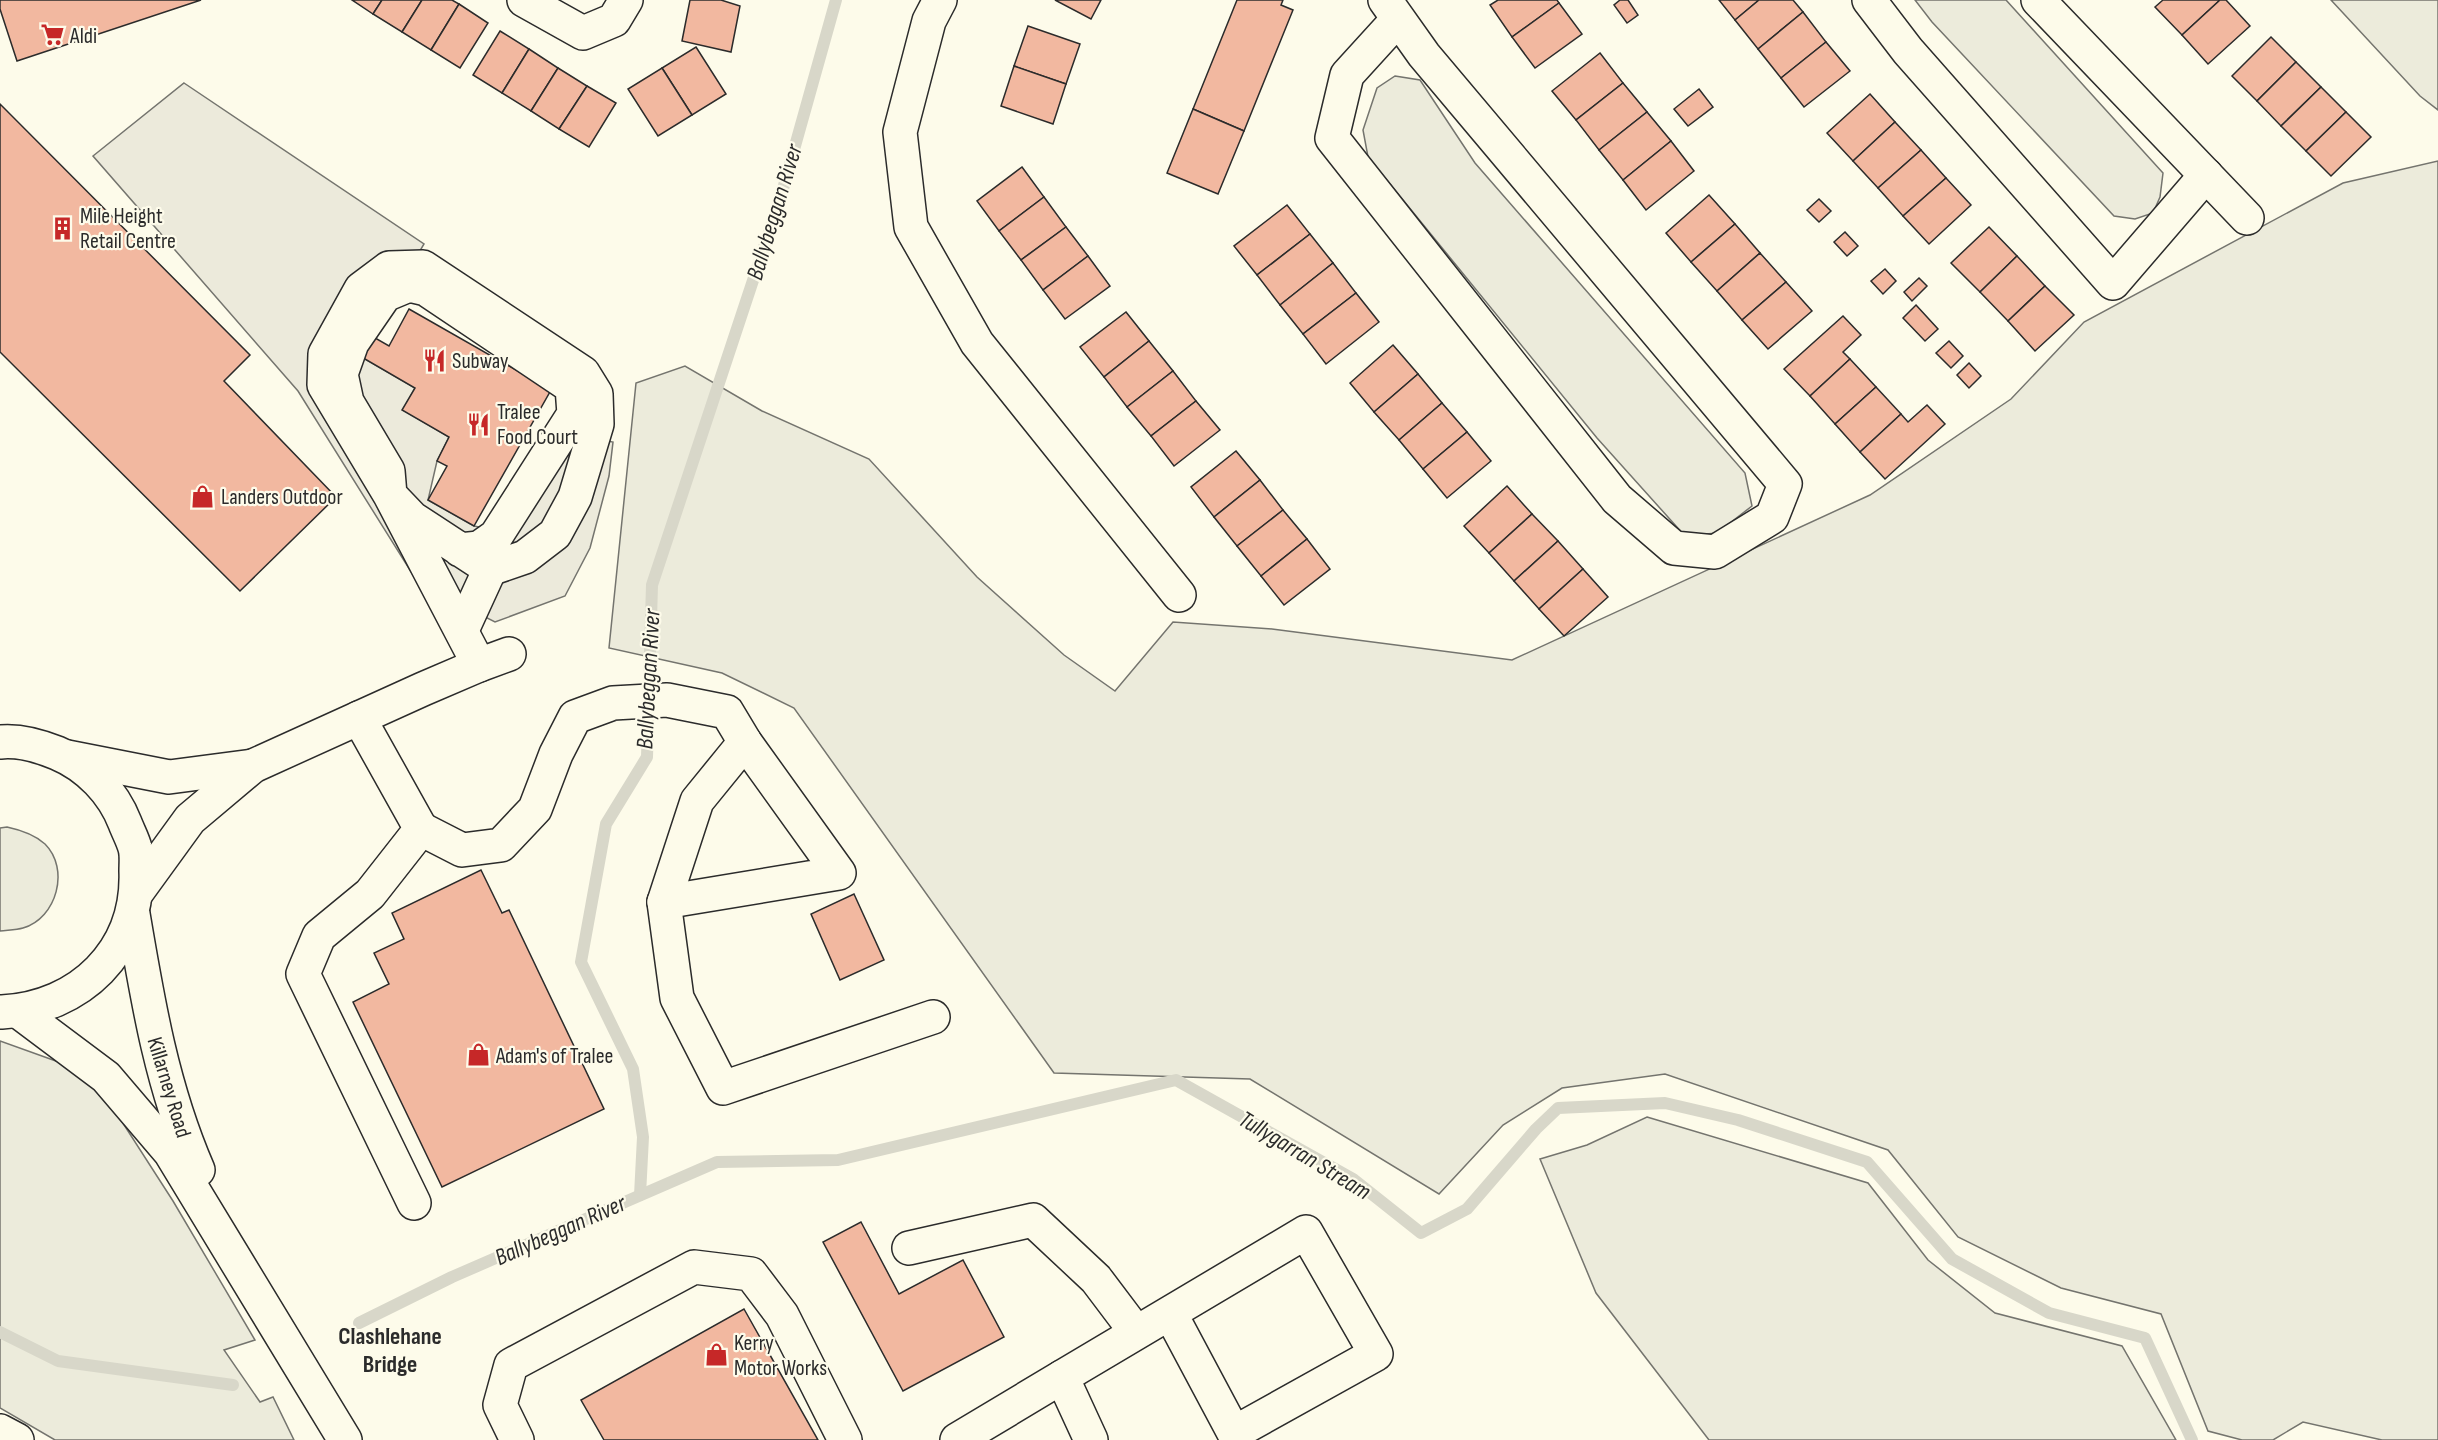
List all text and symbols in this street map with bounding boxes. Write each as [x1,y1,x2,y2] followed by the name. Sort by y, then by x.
[39,22,65,48] supermarket icon: Aldi
[69,23,97,50] place label: Aldi
[740,140,809,283] water label: Ballybeggan River
[80,203,176,255] place label: Mile Height Retail Centre
[49,215,75,241] building icon: Mile Height Retail Centre
[421,347,447,373] restaurant icon: Subway
[452,348,509,375] place label: Subway
[497,399,578,451] place label: Tralee Food Court
[466,411,492,437] restaurant icon: Tralee Food Court
[190,483,216,509] shop icon: Landers Outdoor
[221,484,343,511] place label: Landers Outdoor
[630,607,667,750] water label: Ballybeggan River
[140,1034,197,1141] street label: Killarney Road
[465,1042,491,1068] shop icon: Adam's of Tralee
[495,1043,613,1070] place label: Adam's of Tralee
[1233,1105,1376,1206] water label: Tullygarran Stream
[490,1188,631,1272] water label: Ballybeggan River
[338,1322,442,1379] district label: Clashlehane Bridge
[734,1330,827,1382] place label: Kerry Motor Works
[703,1342,729,1368] shop icon: Kerry Motor Works

